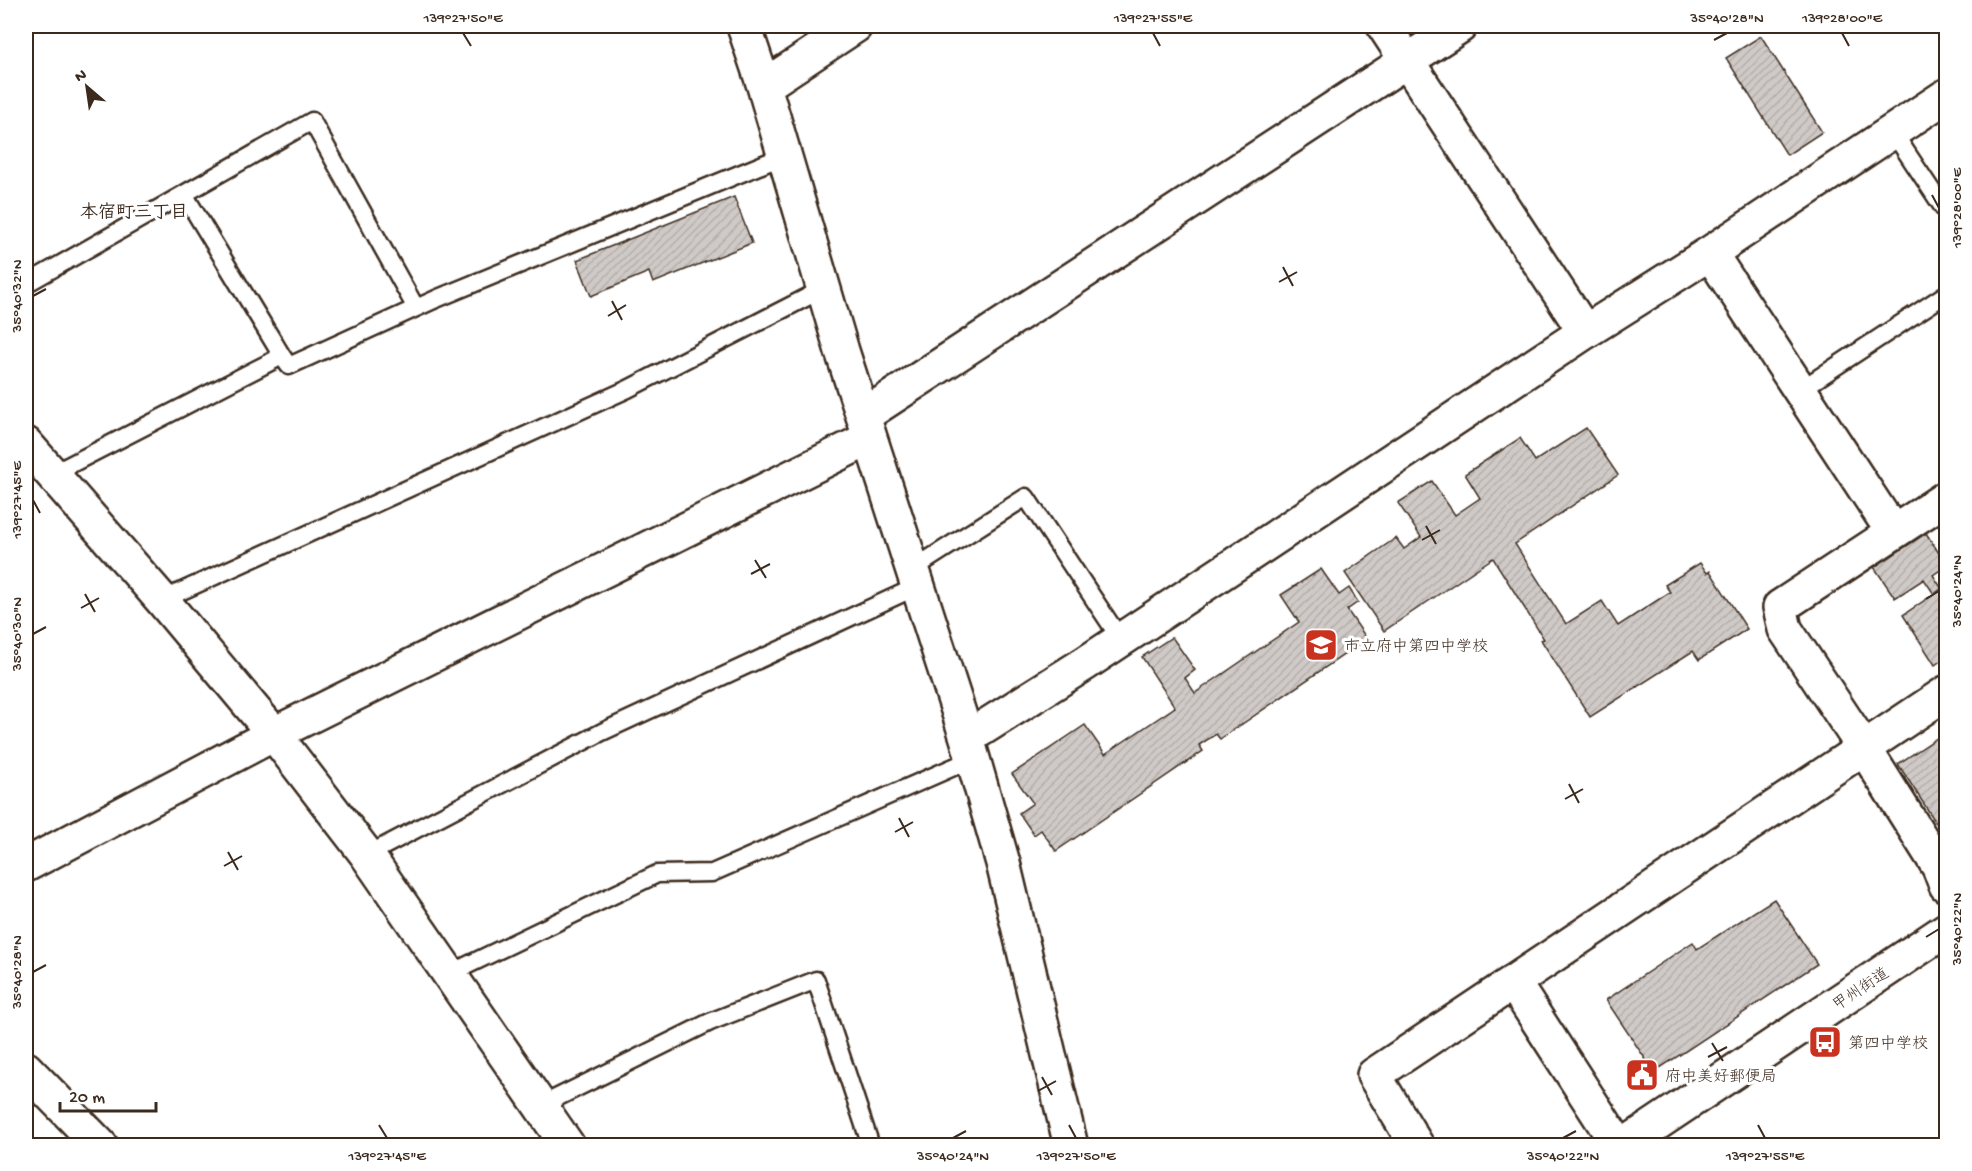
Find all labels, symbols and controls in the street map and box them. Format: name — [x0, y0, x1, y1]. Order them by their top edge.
text: 139°27'50"E — [422, 10, 503, 28]
text: 139°27'55"E — [1113, 10, 1193, 28]
text: 35°40'28"N — [1689, 10, 1764, 28]
text: 139°28'00"E — [1801, 10, 1883, 28]
north arrow — [57, 57, 117, 117]
text: N — [72, 66, 91, 88]
text: 139°28'00"E — [1949, 167, 1967, 249]
district label: 本宿町三丁目 — [80, 202, 188, 224]
text: 35°40'32"N — [9, 259, 27, 334]
text: 139°27'45"E — [9, 461, 27, 540]
text: 35°40'24"N — [1949, 555, 1967, 628]
text: 35°40'30"N — [9, 597, 27, 672]
school or university icon: 市立府中第四中学校 — [1303, 627, 1339, 663]
place label: 市立府中第四中学校 — [1344, 637, 1488, 658]
text: 35°40'22"N — [1949, 893, 1967, 966]
text: 35°40'28"N — [9, 935, 27, 1010]
street label: 甲州街道 — [1830, 964, 1894, 1017]
bus stop icon: 第四中学校 — [1807, 1024, 1843, 1060]
place label: 第四中学校 — [1848, 1034, 1928, 1055]
public building icon: 府中美好郵便局 — [1624, 1057, 1660, 1093]
place label: 府中美好郵便局 — [1665, 1068, 1777, 1088]
scale bar — [60, 1075, 156, 1113]
text: 20 m — [69, 1088, 105, 1109]
text: 139°27'45"E — [347, 1148, 426, 1166]
text: 35°40'24"N — [916, 1148, 989, 1166]
text: 139°27'50"E — [1035, 1148, 1116, 1166]
text: 35°40'22"N — [1526, 1148, 1599, 1166]
text: 139°27'55"E — [1725, 1148, 1805, 1166]

